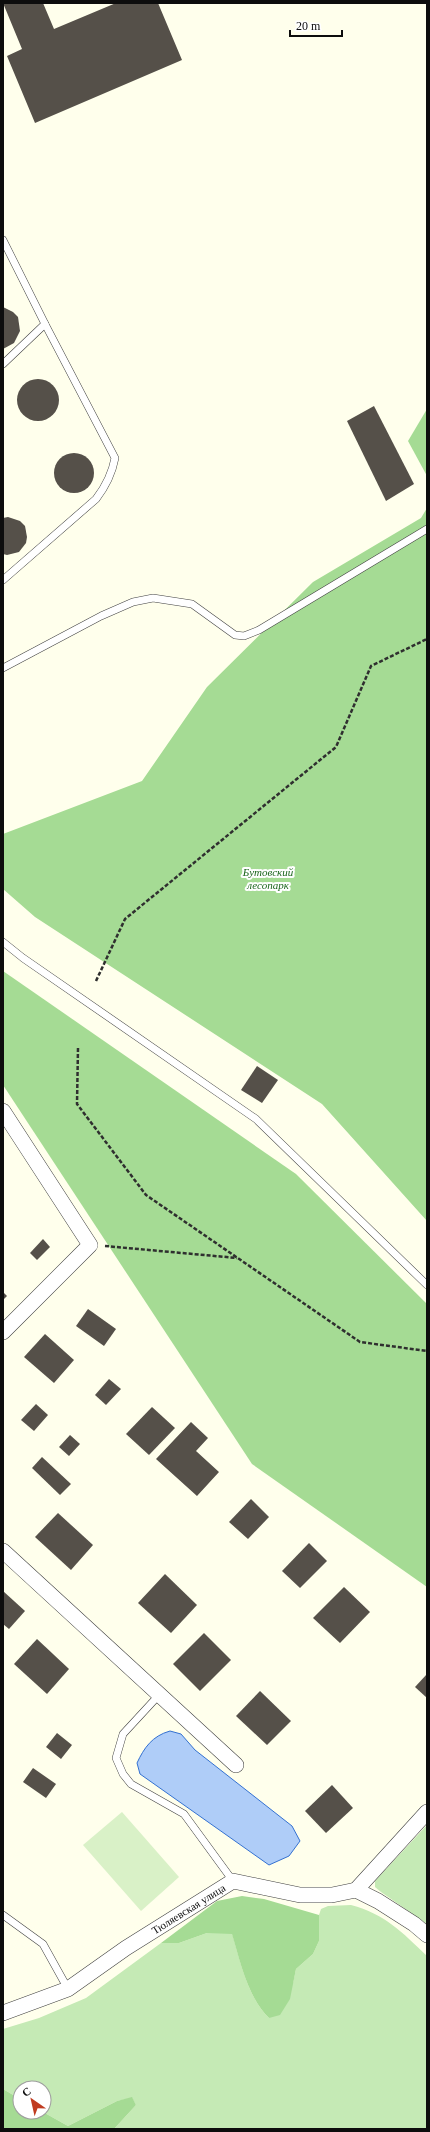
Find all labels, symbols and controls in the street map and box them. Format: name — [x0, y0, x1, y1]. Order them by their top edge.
scale bar — [290, 12, 342, 38]
text: 20 m — [296, 19, 321, 33]
park label: Бутовский лесопарк — [242, 866, 294, 891]
street label: Тюляевская улица — [149, 1881, 228, 1936]
north arrow — [12, 2080, 52, 2120]
text: С — [20, 2084, 33, 2099]

